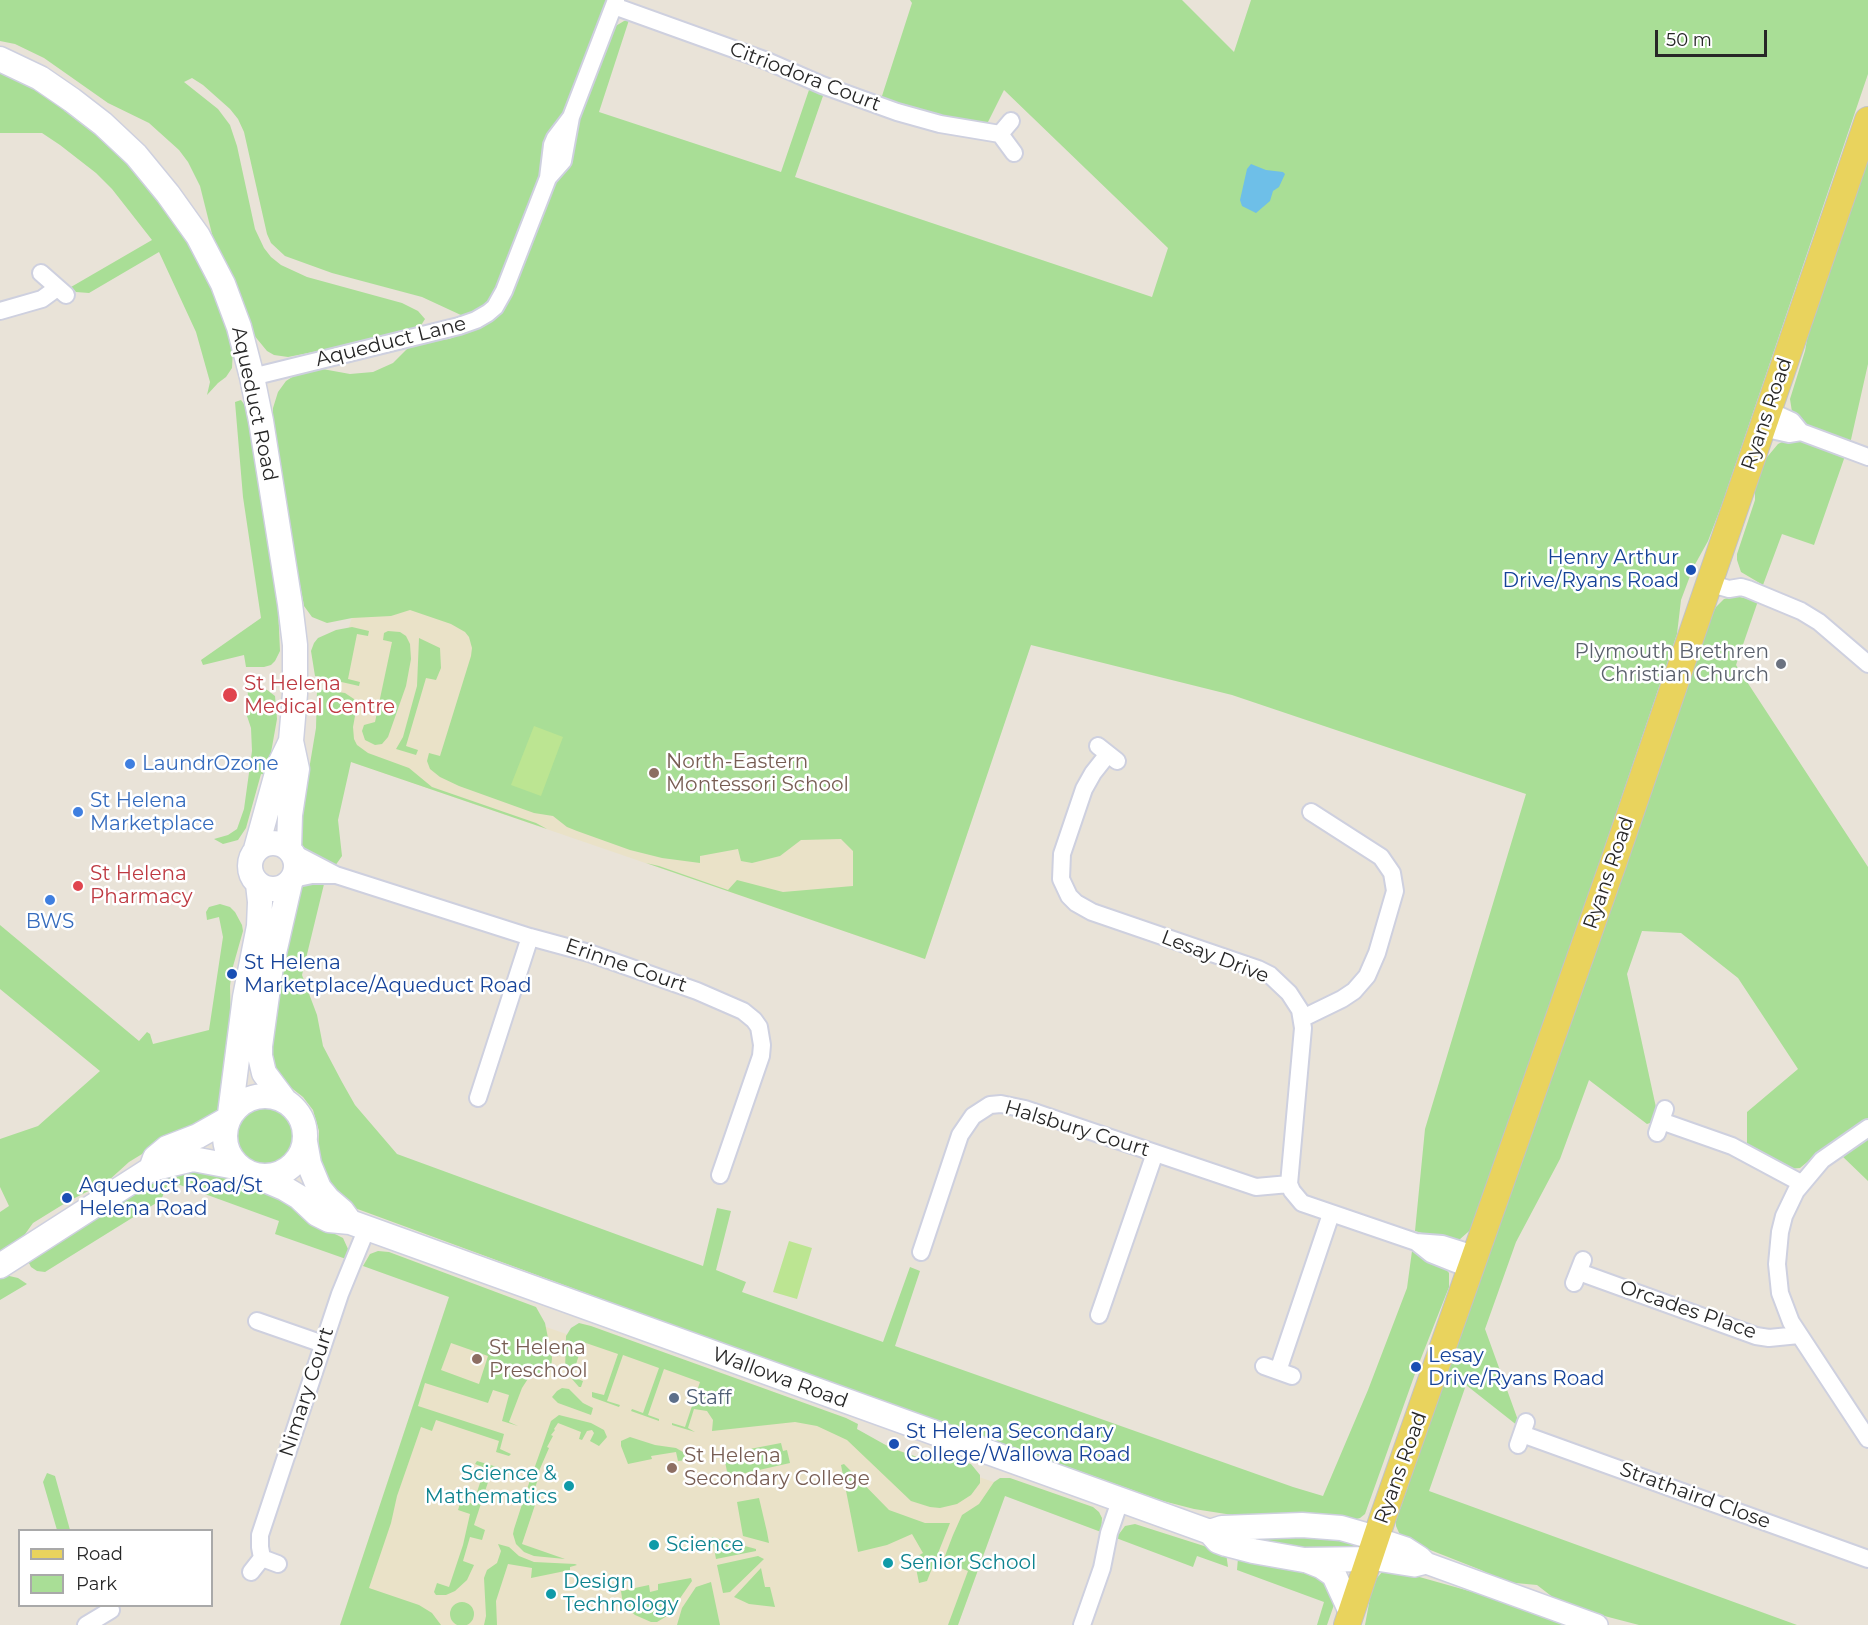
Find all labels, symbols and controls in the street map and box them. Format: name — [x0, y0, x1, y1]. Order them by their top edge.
scale bar — [1658, 18, 1770, 56]
text: 50 m — [1666, 29, 1712, 51]
street label: Citriodora Court — [726, 37, 884, 117]
street label: Aqueduct Lane — [313, 312, 469, 372]
street label: Aqueduct Road — [226, 325, 282, 483]
street label: Ryans Road — [1737, 355, 1797, 473]
place label: Henry Arthur Drive/Ryans Road — [1502, 546, 1679, 593]
marker: Henry Arthur Drive/Ryans Road — [1684, 563, 1698, 577]
place label: Plymouth Brethren Christian Church — [1574, 640, 1769, 687]
marker: Plymouth Brethren Christian Church — [1774, 657, 1788, 671]
place label: St Helena Medical Centre — [244, 672, 395, 719]
marker: St Helena Medical Centre — [221, 686, 239, 704]
place label: North-Eastern Montessori School — [666, 750, 849, 797]
place label: LaundrOzone — [142, 752, 279, 776]
marker: LaundrOzone — [123, 757, 137, 771]
marker: North-Eastern Montessori School — [647, 766, 661, 780]
place label: St Helena Marketplace — [90, 789, 214, 836]
marker: St Helena Marketplace — [71, 805, 85, 819]
street label: Ryans Road — [1579, 814, 1639, 932]
place label: St Helena Pharmacy — [90, 862, 193, 909]
marker: St Helena Pharmacy — [71, 879, 85, 893]
marker: BWS — [43, 893, 57, 907]
place label: BWS — [26, 910, 74, 934]
street label: Lesay Drive — [1158, 925, 1272, 989]
street label: Erinne Court — [562, 934, 690, 998]
place label: St Helena Marketplace/Aqueduct Road — [244, 951, 532, 998]
marker: St Helena Marketplace/Aqueduct Road — [225, 967, 239, 981]
street label: Halsbury Court — [1002, 1096, 1152, 1162]
place label: Aqueduct Road/St Helena Road — [79, 1174, 263, 1221]
marker: Aqueduct Road/St Helena Road — [60, 1191, 74, 1205]
street label: Orcades Place — [1617, 1275, 1759, 1345]
street label: Nimary Court — [275, 1324, 339, 1460]
place label: St Helena Preschool — [489, 1336, 588, 1383]
street label: Wallowa Road — [709, 1342, 851, 1414]
place label: Lesay Drive/Ryans Road — [1428, 1344, 1605, 1391]
marker: St Helena Preschool — [470, 1352, 484, 1366]
marker: Lesay Drive/Ryans Road — [1409, 1360, 1423, 1374]
place label: Staff — [686, 1386, 731, 1410]
marker: Staff — [667, 1391, 681, 1405]
street label: Ryans Road — [1370, 1409, 1432, 1527]
place label: St Helena Secondary College/Wallowa Road — [906, 1420, 1131, 1467]
marker: St Helena Secondary College/Wallowa Road — [887, 1437, 901, 1451]
place label: St Helena Secondary College — [684, 1444, 870, 1491]
street label: Strathaird Close — [1616, 1458, 1774, 1534]
marker: St Helena Secondary College — [665, 1461, 679, 1475]
place label: Science & Mathematics — [425, 1462, 557, 1509]
marker: Science & Mathematics — [562, 1479, 576, 1493]
legend — [18, 1529, 213, 1607]
place label: Science — [666, 1533, 744, 1557]
marker: Science — [647, 1538, 661, 1552]
text: Road — [76, 1543, 123, 1565]
place label: Senior School — [900, 1551, 1036, 1575]
marker: Senior School — [881, 1556, 895, 1570]
place label: Design Technology — [563, 1570, 679, 1617]
text: Park — [76, 1573, 117, 1595]
marker: Design Technology — [544, 1587, 558, 1601]

